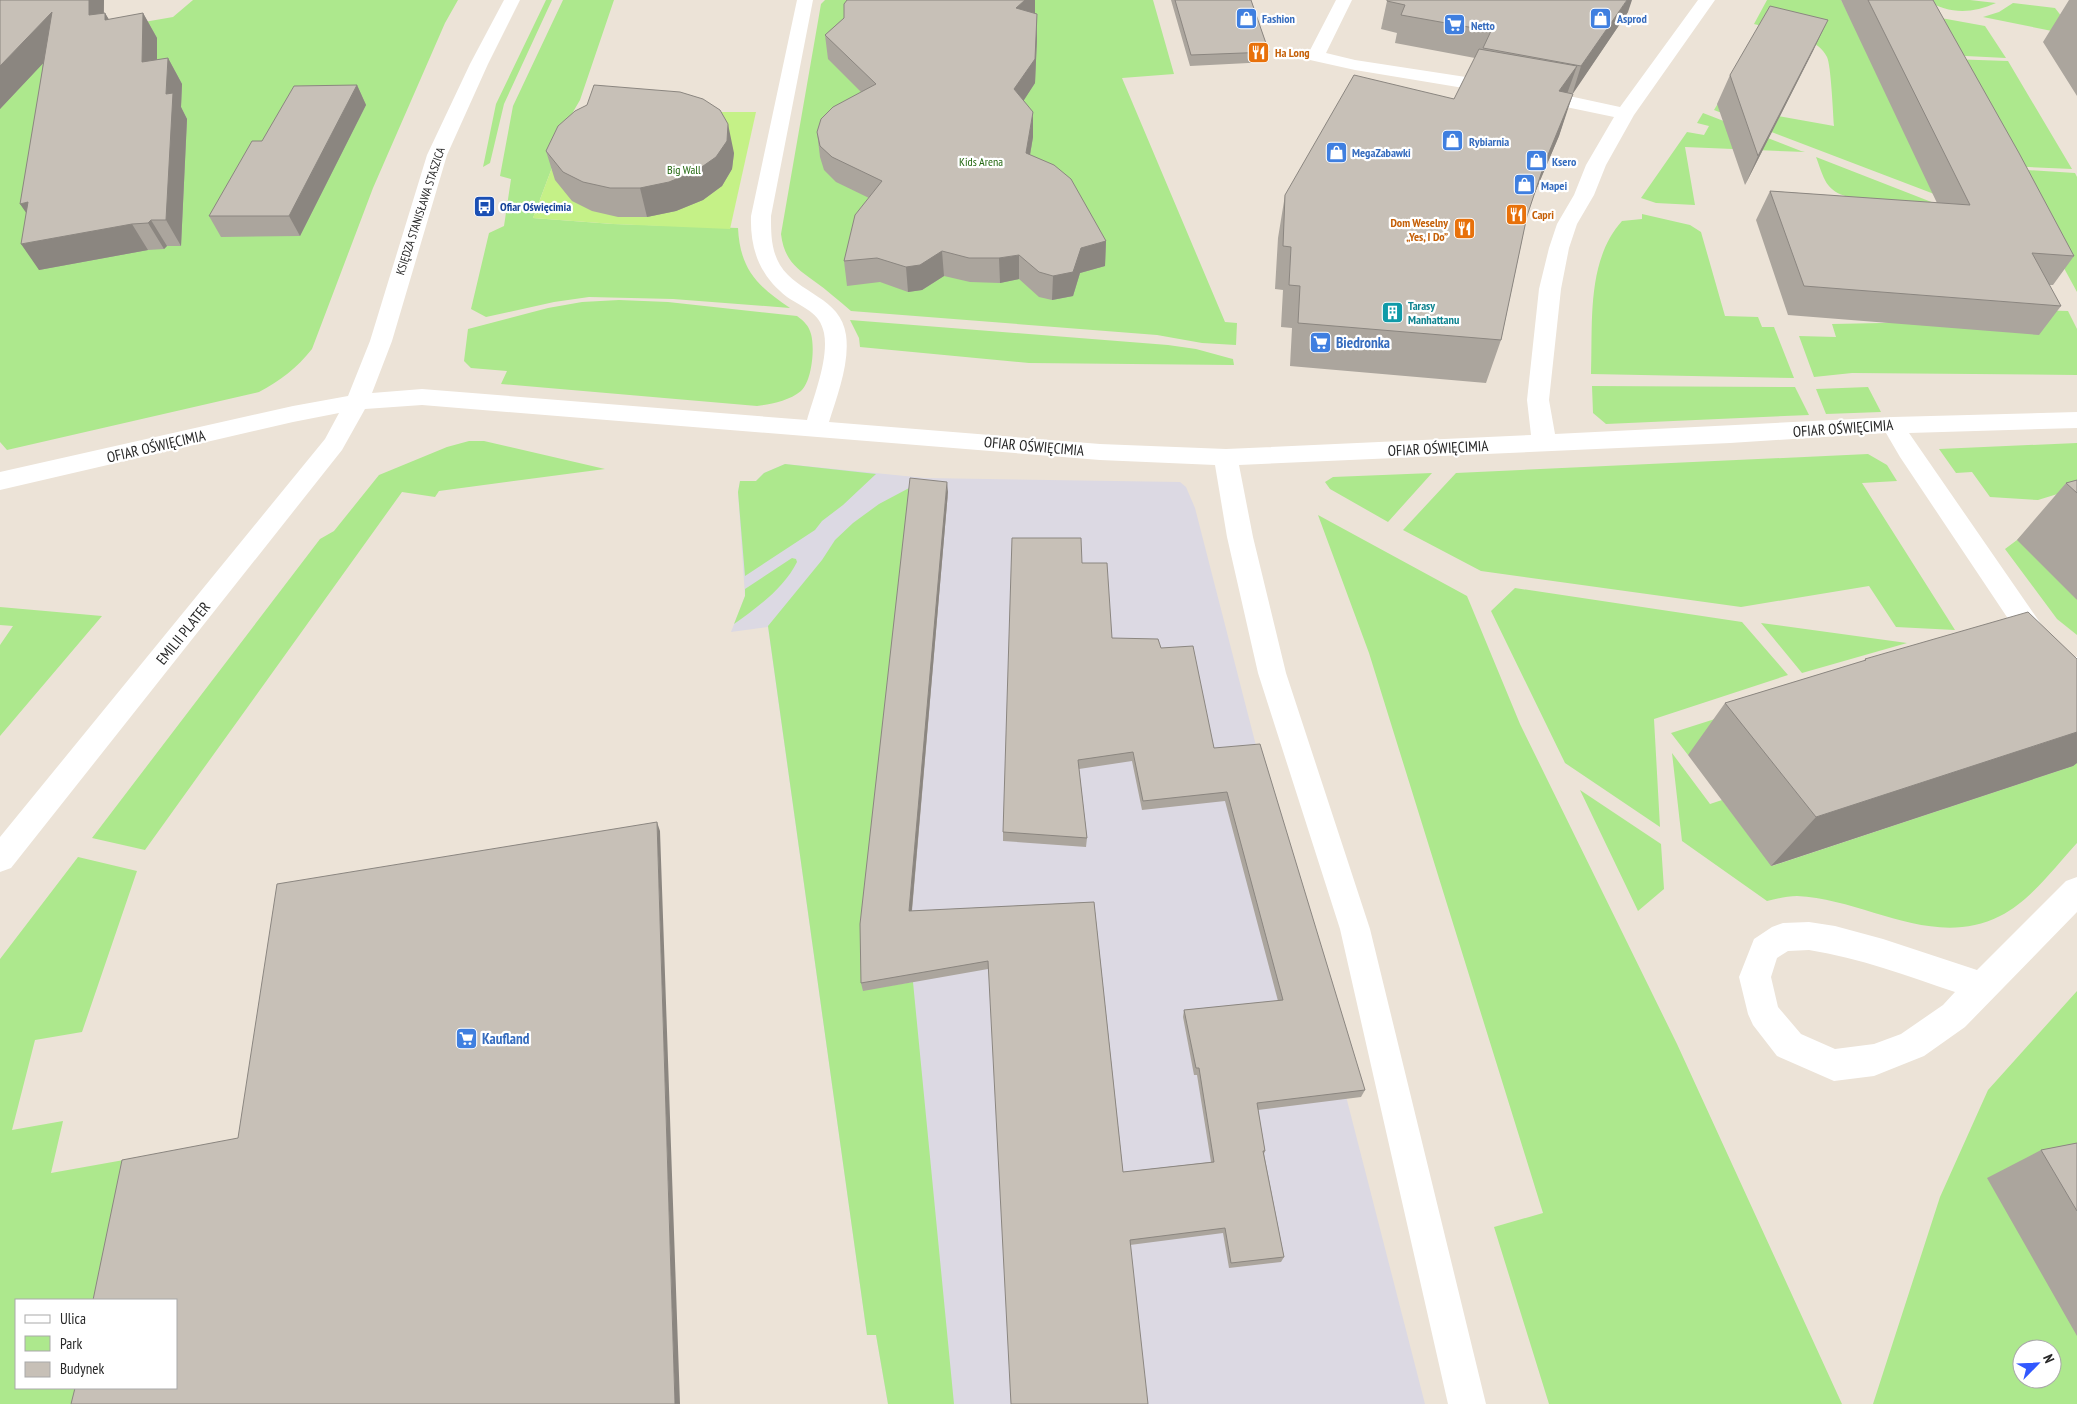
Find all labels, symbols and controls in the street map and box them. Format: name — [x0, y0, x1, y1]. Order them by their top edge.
shop icon: Fashion — [1234, 6, 1258, 30]
shop icon: Asprod — [1589, 6, 1613, 30]
place label: Fashion — [1262, 11, 1295, 26]
place label: Asprod — [1616, 11, 1647, 26]
supermarket icon: Netto — [1443, 13, 1467, 37]
place label: Netto — [1471, 18, 1496, 33]
restaurant icon: Ha Long — [1247, 40, 1271, 64]
place label: Ha Long — [1275, 45, 1310, 60]
shop icon: Rybiarnia — [1441, 129, 1465, 153]
place label: Rybiarnia — [1469, 134, 1509, 149]
shop icon: MegaZabawki — [1324, 140, 1348, 164]
street label: KSIĘDZA STANISŁAWA STASZICA — [392, 145, 448, 277]
place label: MegaZabawki — [1352, 145, 1411, 160]
shop icon: Ksero — [1524, 149, 1548, 173]
park label: Kids Arena — [959, 154, 1003, 169]
place label: Ksero — [1552, 154, 1577, 169]
park label: Big Wall — [667, 162, 701, 177]
shop icon: Mapei — [1513, 173, 1537, 197]
place label: Mapei — [1541, 178, 1567, 193]
bus stop icon: Ofiar Oświęcimia — [472, 194, 496, 218]
place label: Ofiar Oświęcimia — [500, 199, 571, 214]
restaurant icon: Capri — [1504, 202, 1528, 226]
place label: Capri — [1532, 207, 1554, 222]
place label: Dom Weselny „Yes, I Do” — [1390, 215, 1448, 244]
restaurant icon: Dom Weselny „Yes, I Do” — [1452, 217, 1476, 241]
place label: Tarasy Manhattanu — [1408, 298, 1459, 327]
building icon: Tarasy Manhattanu — [1380, 300, 1404, 324]
supermarket icon: Biedronka — [1308, 330, 1332, 354]
place label: Biedronka — [1336, 333, 1390, 352]
street label: OFIAR OŚWIĘCIMIA — [1792, 415, 1895, 441]
street label: OFIAR OŚWIĘCIMIA — [105, 425, 208, 467]
street label: OFIAR OŚWIĘCIMIA — [983, 432, 1086, 460]
street label: OFIAR OŚWIĘCIMIA — [1387, 436, 1490, 460]
street label: EMILII PLATER — [152, 598, 214, 668]
supermarket icon: Kaufland — [454, 1026, 478, 1050]
place label: Kaufland — [482, 1029, 530, 1048]
legend — [15, 1299, 178, 1389]
text: Ulica — [60, 1309, 86, 1328]
text: Park — [60, 1334, 82, 1353]
north arrow — [2012, 1339, 2062, 1389]
text: N — [2039, 1352, 2059, 1366]
text: Budynek — [60, 1359, 104, 1378]

